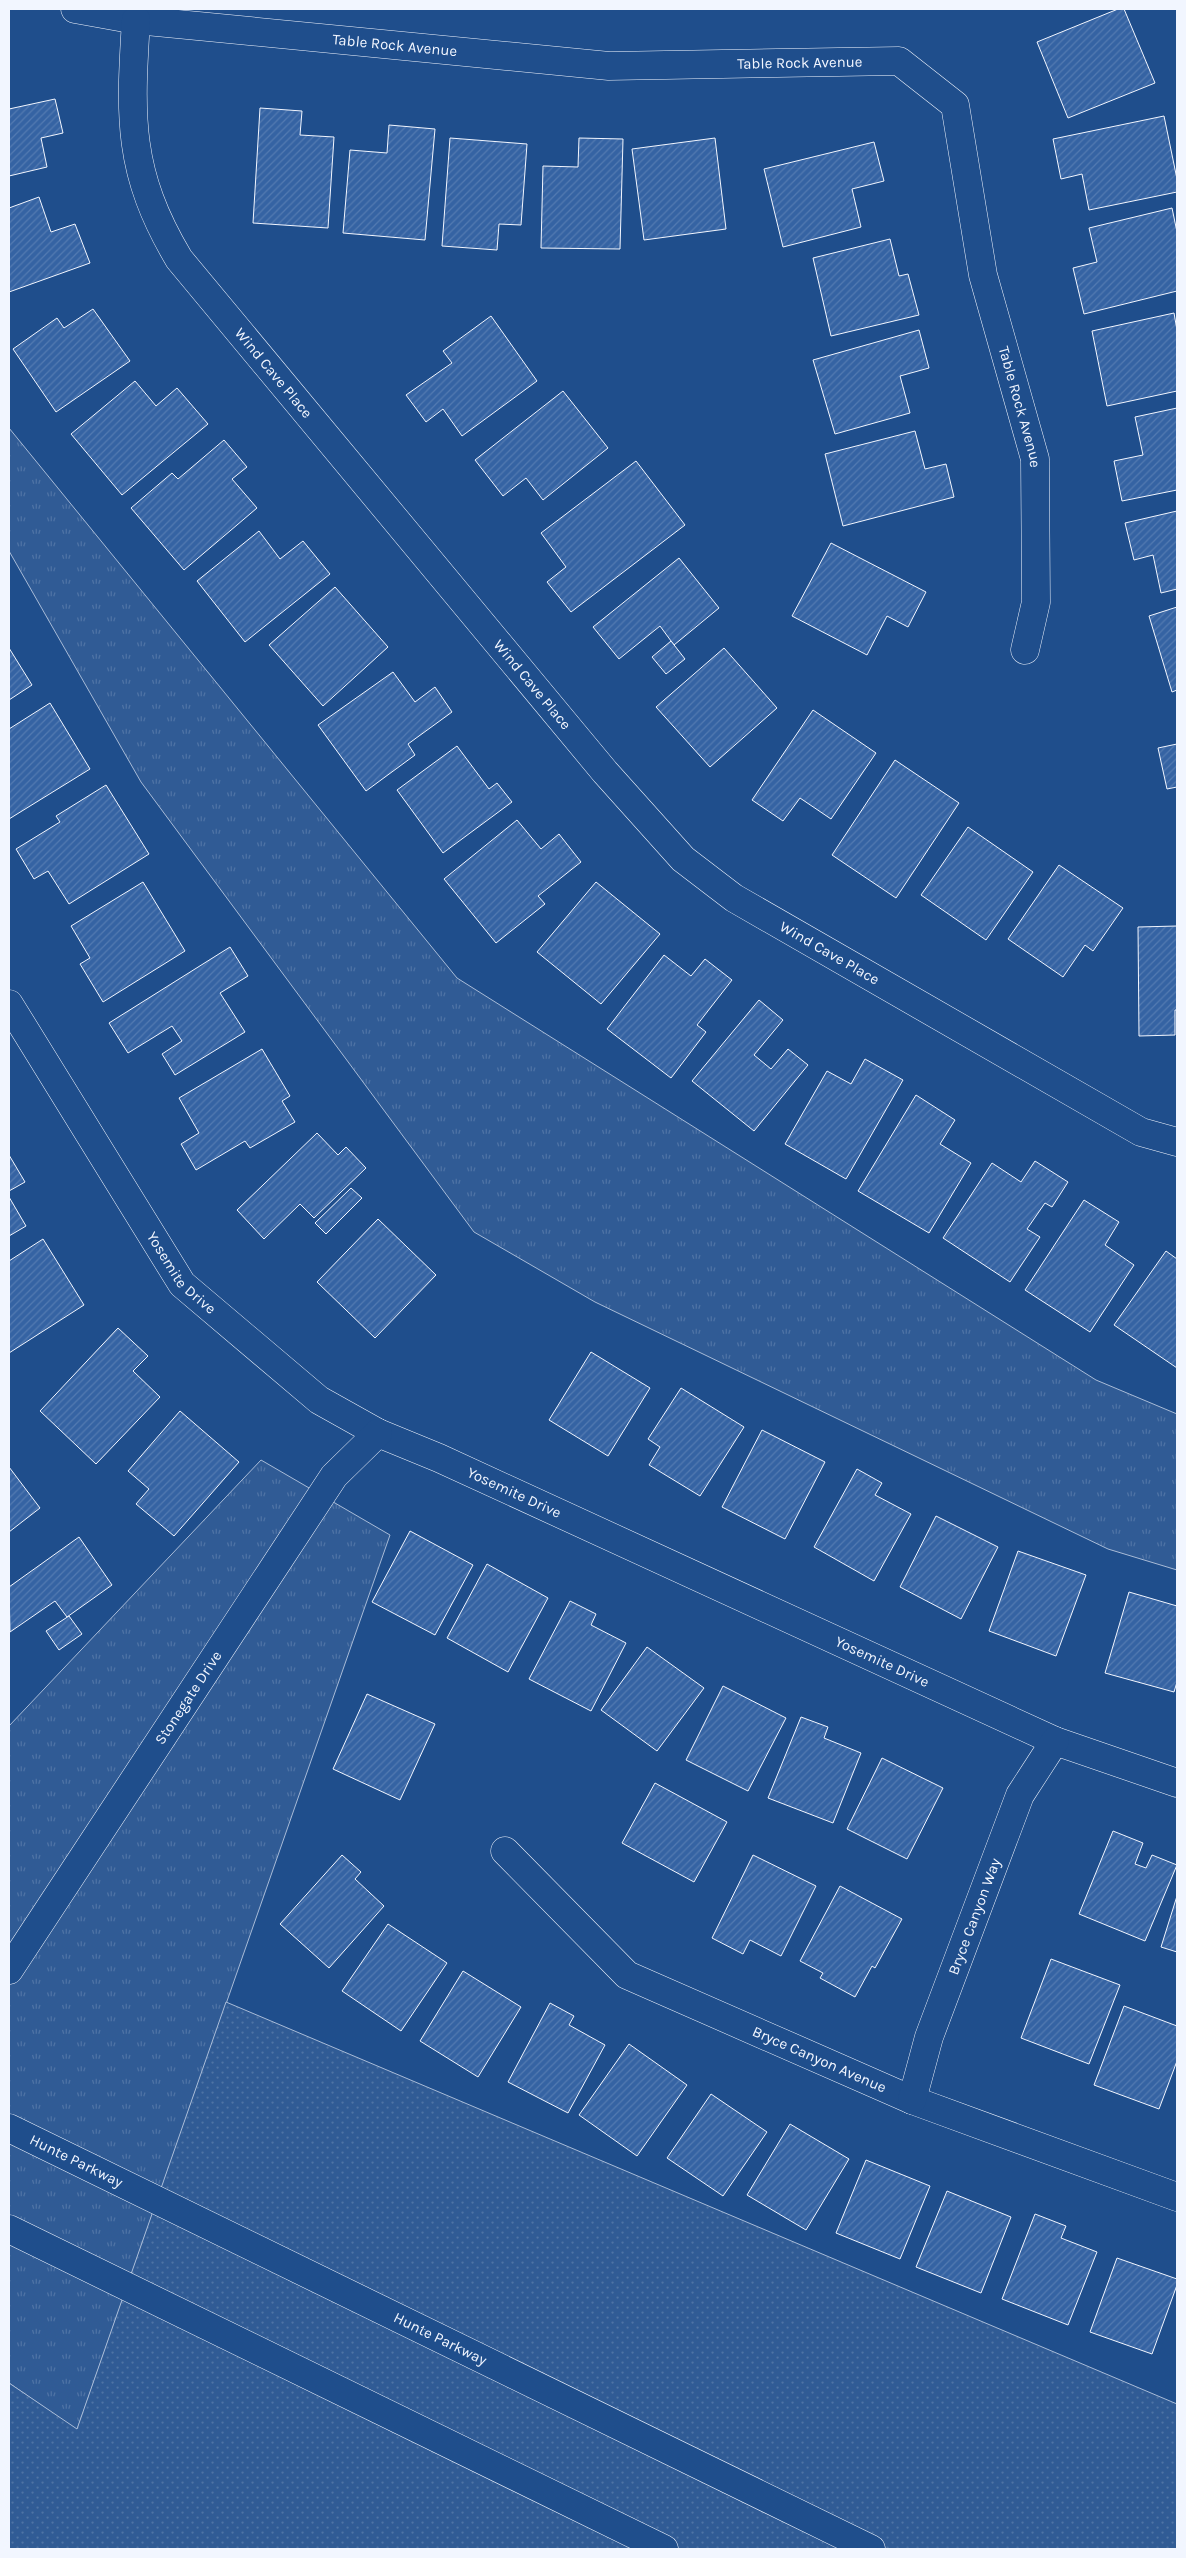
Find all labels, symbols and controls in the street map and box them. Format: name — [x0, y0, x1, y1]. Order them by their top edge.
street label: Table Rock Avenue — [332, 30, 458, 60]
street label: Table Rock Avenue — [737, 53, 863, 73]
street label: Wind Cave Place — [231, 324, 316, 422]
street label: Table Rock Avenue — [995, 344, 1044, 468]
street label: Wind Cave Place — [490, 636, 575, 733]
street label: Wind Cave Place — [777, 917, 883, 989]
street label: Yosemite Drive — [143, 1228, 220, 1318]
street label: Yosemite Drive — [464, 1463, 564, 1522]
street label: Yosemite Drive — [832, 1632, 932, 1691]
street label: Stonegate Drive — [151, 1647, 225, 1748]
street label: Bryce Canyon Way — [944, 1856, 1004, 1977]
street label: Bryce Canyon Avenue — [750, 2022, 889, 2097]
street label: Hunte Parkway — [27, 2131, 126, 2191]
street label: Hunte Parkway — [391, 2308, 490, 2369]

